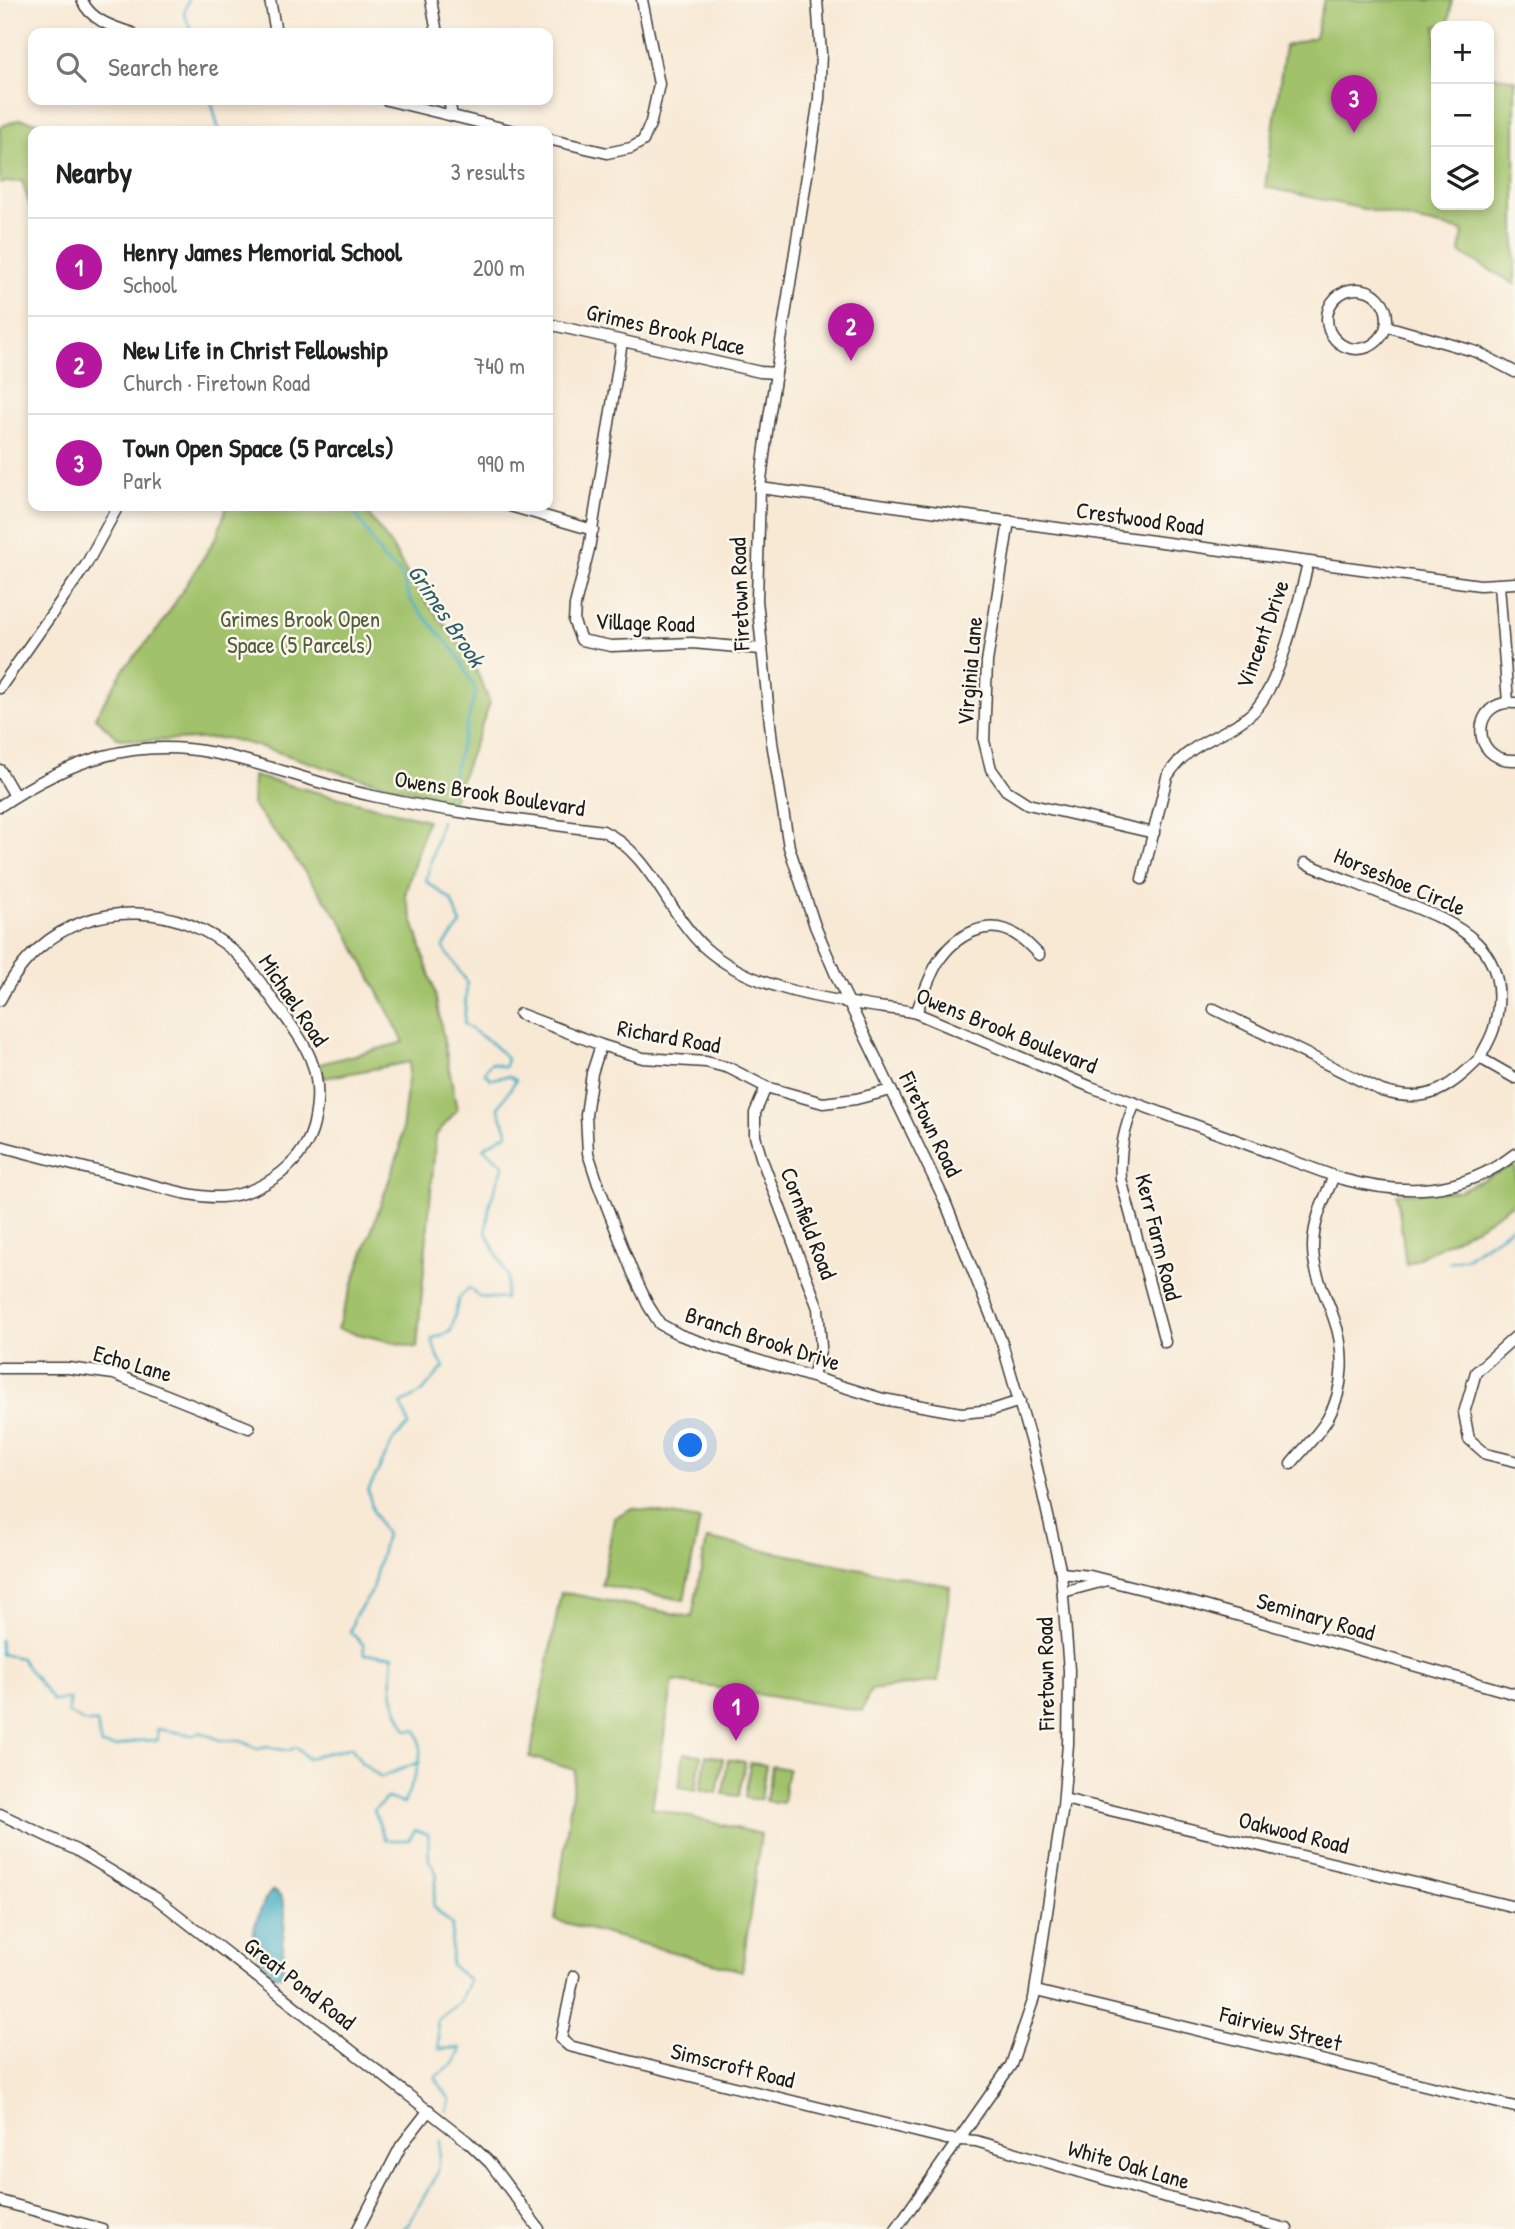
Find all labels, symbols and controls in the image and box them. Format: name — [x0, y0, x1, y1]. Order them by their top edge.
map controls — [1431, 21, 1494, 210]
button: + — [1431, 21, 1494, 84]
search box — [28, 28, 553, 105]
icon: search — [52, 48, 90, 86]
text: Search here — [108, 49, 219, 84]
pin: 3 — [1331, 75, 1377, 133]
button: − — [1431, 84, 1494, 147]
button: layers — [1431, 147, 1494, 210]
text: Nearby — [56, 152, 132, 192]
text: 3 results — [450, 156, 525, 187]
text: Henry James Memorial School — [123, 234, 402, 269]
text: 1 — [75, 252, 83, 283]
text: 200 m — [473, 252, 525, 283]
text: School — [123, 269, 177, 300]
street label: Grimes Brook Place — [584, 296, 748, 362]
pin: 2 — [828, 303, 874, 361]
text: New Life in Christ Fellowship — [123, 332, 388, 367]
text: 2 — [74, 350, 84, 381]
text: 740 m — [474, 350, 525, 381]
text: Church · Firetown Road — [123, 367, 310, 398]
text: Town Open Space (5 Parcels) — [123, 430, 394, 465]
text: 3 — [74, 448, 84, 479]
text: 990 m — [477, 448, 525, 479]
text: Park — [123, 465, 161, 496]
street label: Crestwood Road — [1074, 494, 1206, 542]
street label: Firetown Road — [722, 537, 756, 652]
water label: Grimes Brook — [401, 557, 494, 674]
street label: Vincent Drive — [1228, 575, 1296, 693]
park label: Grimes Brook Open Space (5 Parcels) — [220, 603, 380, 660]
street label: Village Road — [595, 605, 695, 639]
street label: Virginia Lane — [949, 615, 989, 727]
street label: Owens Brook Boulevard — [393, 763, 587, 823]
street label: Horseshoe Circle — [1330, 839, 1470, 923]
street label: Michael Road — [252, 948, 336, 1052]
street label: Owens Brook Boulevard — [912, 980, 1102, 1080]
street label: Richard Road — [615, 1012, 723, 1060]
street label: Firetown Road — [892, 1066, 970, 1182]
street label: Cornfield Road — [773, 1163, 845, 1283]
street label: Kerr Farm Road — [1128, 1171, 1190, 1304]
street label: Branch Brook Drive — [682, 1298, 844, 1378]
street label: Echo Lane — [90, 1337, 176, 1389]
your location — [673, 1428, 707, 1462]
street label: Seminary Road — [1253, 1584, 1379, 1648]
street label: Firetown Road — [1029, 1617, 1062, 1732]
pin: 1 — [713, 1683, 759, 1741]
street label: Oakwood Road — [1236, 1803, 1352, 1861]
street label: Great Pond Road — [238, 1930, 362, 2036]
street label: Fairview Street — [1216, 1998, 1346, 2058]
street label: Simscroft Road — [668, 2035, 798, 2095]
street label: White Oak Lane — [1065, 2132, 1193, 2196]

